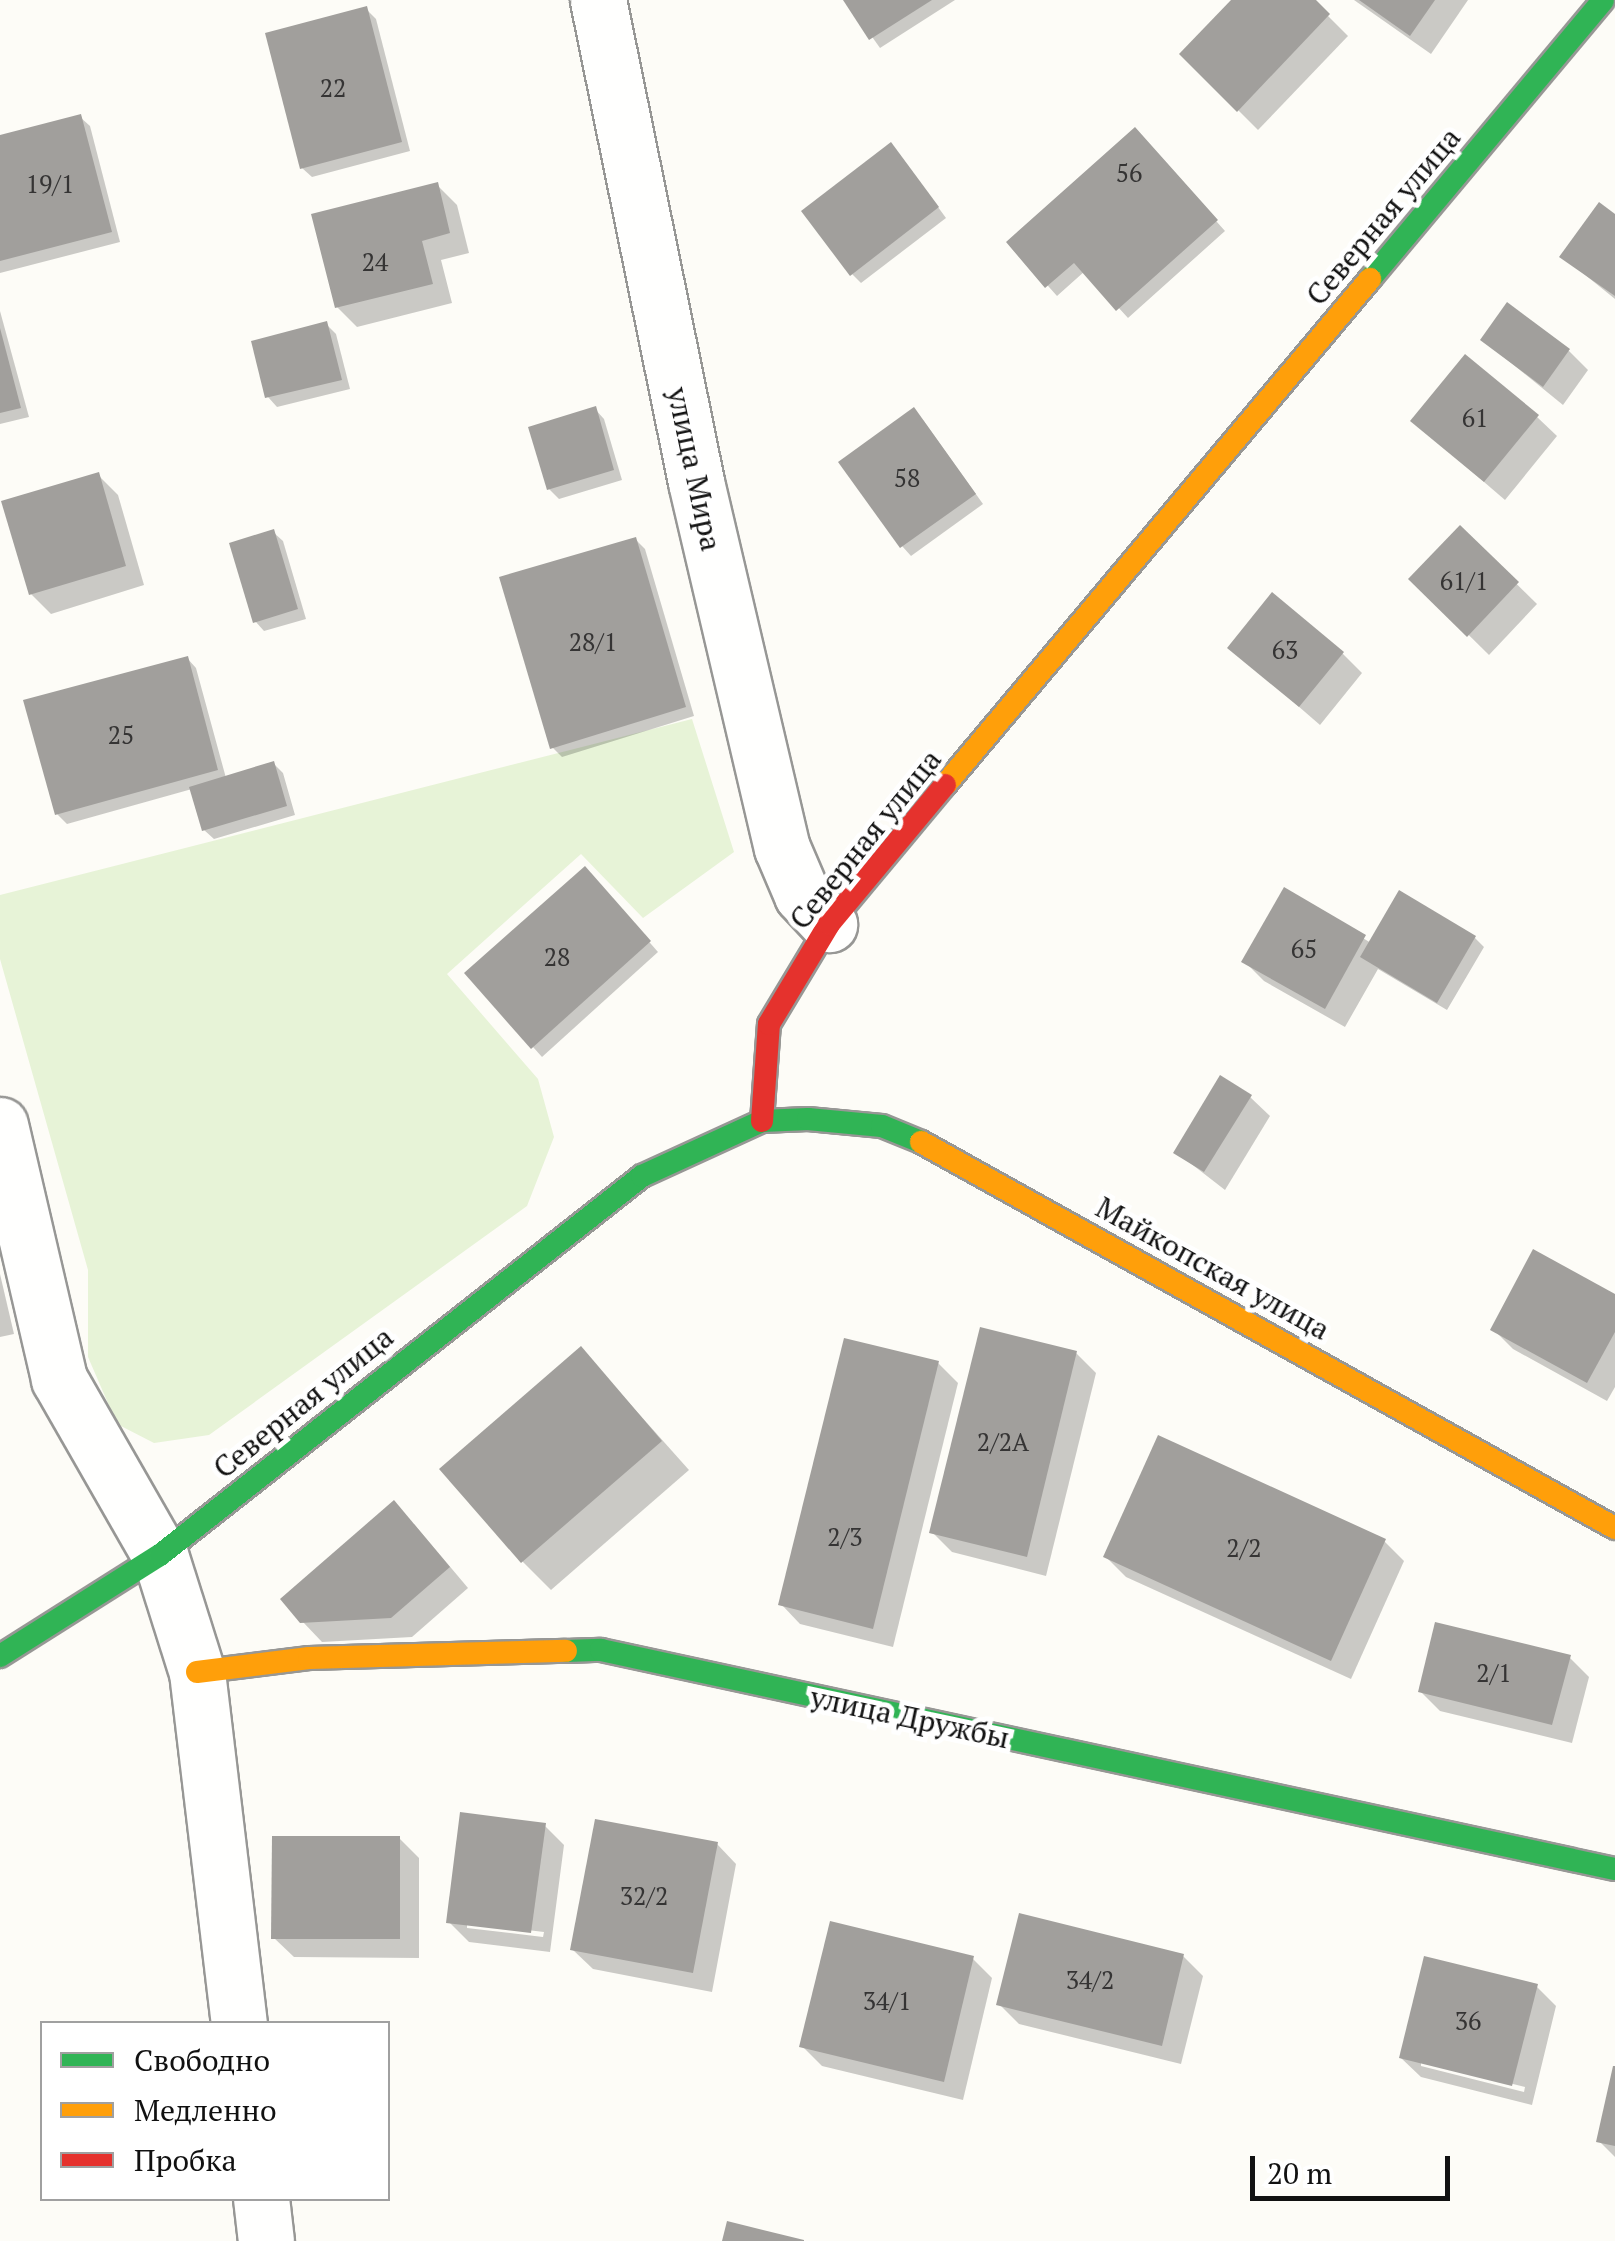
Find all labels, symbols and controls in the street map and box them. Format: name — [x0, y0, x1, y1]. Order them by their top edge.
house number: 22 — [320, 73, 346, 103]
street label: Северная улица — [1298, 120, 1468, 312]
house number: 56 — [1116, 158, 1142, 188]
house number: 19/1 — [26, 169, 74, 199]
house number: 24 — [362, 247, 388, 277]
street label: улица Мира — [660, 384, 730, 554]
house number: 61 — [1462, 403, 1488, 433]
house number: 58 — [894, 463, 920, 493]
house number: 61/1 — [1440, 566, 1488, 596]
house number: 28/1 — [569, 627, 617, 657]
house number: 63 — [1272, 635, 1298, 665]
house number: 25 — [108, 720, 134, 750]
street label: Северная улица — [781, 742, 949, 936]
house number: 65 — [1291, 934, 1317, 964]
house number: 28 — [544, 942, 570, 972]
street label: Майкопская улица — [1090, 1189, 1336, 1347]
street label: Северная улица — [206, 1318, 400, 1486]
house number: 2/2А — [977, 1427, 1029, 1457]
house number: 2/3 — [827, 1522, 863, 1552]
house number: 2/2 — [1226, 1533, 1262, 1563]
house number: 2/1 — [1476, 1658, 1512, 1688]
street label: улица Дружбы — [807, 1678, 1013, 1756]
house number: 32/2 — [620, 1881, 668, 1911]
house number: 34/2 — [1066, 1965, 1114, 1995]
house number: 34/1 — [863, 1986, 911, 2016]
house number: 36 — [1455, 2006, 1481, 2036]
legend — [40, 2021, 390, 2201]
text: Свободно — [134, 2040, 270, 2080]
text: Медленно — [134, 2090, 277, 2130]
scale bar — [1255, 2136, 1455, 2198]
text: Пробка — [134, 2140, 237, 2180]
text: 20 m — [1267, 2153, 1332, 2193]

